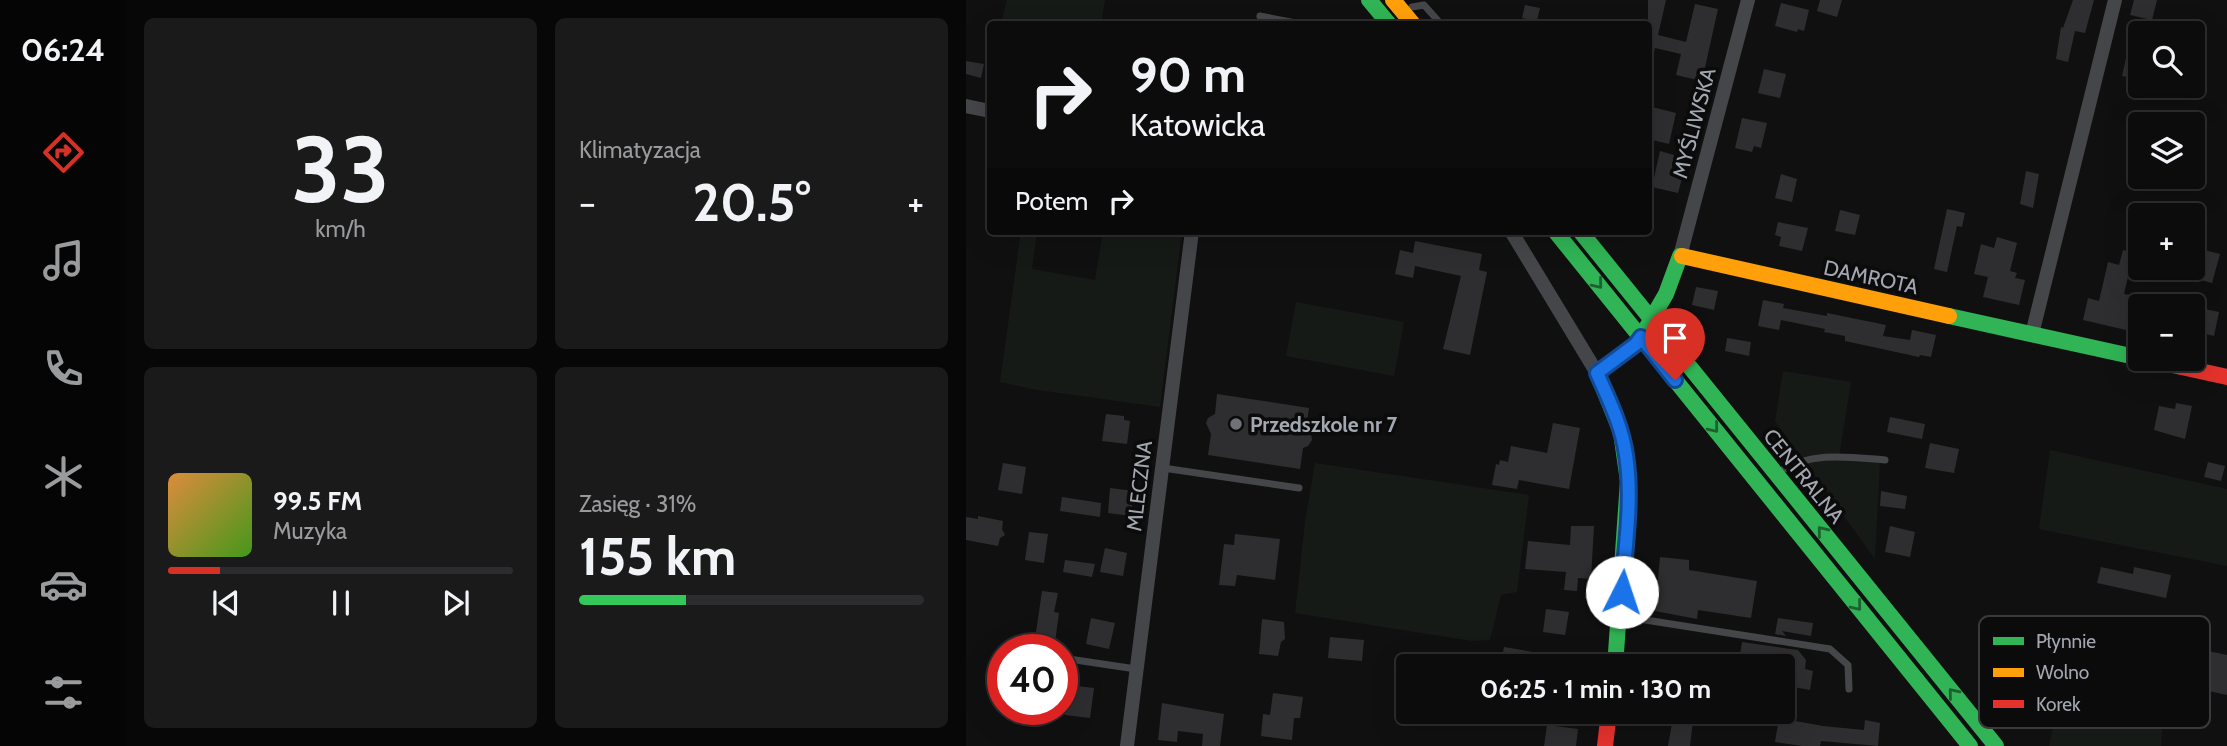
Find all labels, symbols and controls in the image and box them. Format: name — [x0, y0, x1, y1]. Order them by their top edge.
map controls — [2128, 21, 2205, 371]
button: search — [2128, 21, 2205, 98]
text: 06:24 — [21, 30, 105, 69]
text: 90 m — [1130, 45, 1246, 104]
icon: right — [1015, 49, 1106, 140]
street label: MYŚLIWSKA — [1667, 65, 1721, 181]
text: Katowicka — [1130, 105, 1265, 144]
button: layers — [2128, 112, 2205, 189]
text: 33 — [291, 114, 390, 225]
icon: directions — [39, 128, 88, 177]
text: Klimatyzacja — [579, 136, 701, 164]
text: 20.5° — [692, 171, 811, 234]
text: − — [579, 179, 596, 226]
text: + — [907, 179, 924, 226]
icon: right — [1102, 182, 1140, 220]
text: Potem — [1015, 185, 1088, 217]
button: + — [2128, 203, 2205, 280]
text: km/h — [315, 215, 366, 243]
icon: music — [39, 236, 88, 285]
street label: DAMROTA — [1821, 255, 1921, 299]
one-way arrow — [1590, 276, 1602, 289]
button: − — [2128, 294, 2205, 371]
pin — [1645, 308, 1705, 380]
icon: arrive — [1656, 319, 1694, 357]
icon: phone — [39, 344, 88, 393]
place label: Przedszkole nr 7 — [1250, 412, 1398, 437]
marker: Przedszkole nr 7 — [1228, 416, 1244, 432]
one-way arrow — [1706, 421, 1719, 433]
street label: CENTRALNA — [1758, 424, 1850, 528]
street label: MLECZNA — [1121, 439, 1157, 533]
icon: climate — [39, 452, 88, 501]
text: 99.5 FM — [273, 485, 362, 517]
text: Zasięg · 31% — [579, 490, 697, 518]
text: Muzyka — [273, 517, 347, 545]
text: 155 km — [579, 525, 736, 588]
one-way arrow — [1817, 527, 1830, 539]
position arrow — [1585, 555, 1659, 629]
icon: car — [39, 560, 88, 609]
icon: previous — [207, 584, 245, 622]
icon: pause — [322, 584, 360, 622]
icon: next — [437, 584, 475, 622]
one-way arrow — [1849, 597, 1861, 610]
legend — [1979, 616, 2210, 728]
text: Płynnie — [2036, 630, 2096, 653]
speed limit sign: 40 — [987, 634, 1078, 725]
text: Wolno — [2036, 661, 2089, 684]
icon: filters — [39, 668, 88, 717]
text: 06:25 · 1 min · 130 m — [1480, 673, 1711, 705]
one-way arrow — [1948, 688, 1961, 700]
text: Korek — [2036, 693, 2081, 716]

